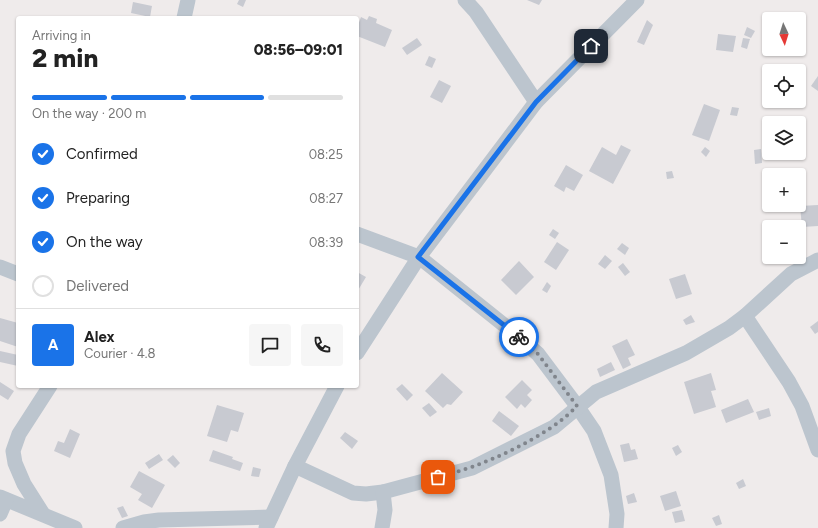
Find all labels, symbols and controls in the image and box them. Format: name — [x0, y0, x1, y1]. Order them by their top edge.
north arrow — [762, 12, 806, 56]
map controls — [762, 12, 806, 264]
text: Arriving in — [32, 28, 91, 43]
pin — [574, 29, 608, 63]
icon: home — [580, 35, 602, 57]
text: 08:56–09:01 — [254, 41, 343, 59]
text: 2 min — [32, 42, 98, 74]
button: locate — [762, 64, 806, 108]
text: On the way · 200 m — [32, 106, 146, 121]
button: layers — [762, 116, 806, 160]
icon: check — [32, 143, 54, 165]
text: Confirmed — [66, 145, 138, 163]
text: 08:25 — [309, 147, 343, 162]
button: + — [762, 168, 806, 212]
icon: check — [32, 187, 54, 209]
text: Preparing — [66, 189, 130, 207]
text: 08:27 — [309, 191, 343, 206]
button: − — [762, 220, 806, 264]
icon: check — [32, 231, 54, 253]
text: On the way — [66, 233, 143, 251]
text: 08:39 — [309, 235, 343, 250]
text: Delivered — [66, 277, 129, 295]
courier — [499, 317, 539, 357]
button: chat — [249, 324, 291, 366]
button: phone — [301, 324, 343, 366]
icon: bike — [508, 326, 530, 348]
text: Alex — [84, 328, 114, 346]
text: A — [48, 336, 58, 354]
text: Courier · 4.8 — [84, 346, 156, 361]
pin — [421, 460, 455, 494]
icon: bag — [427, 466, 449, 488]

